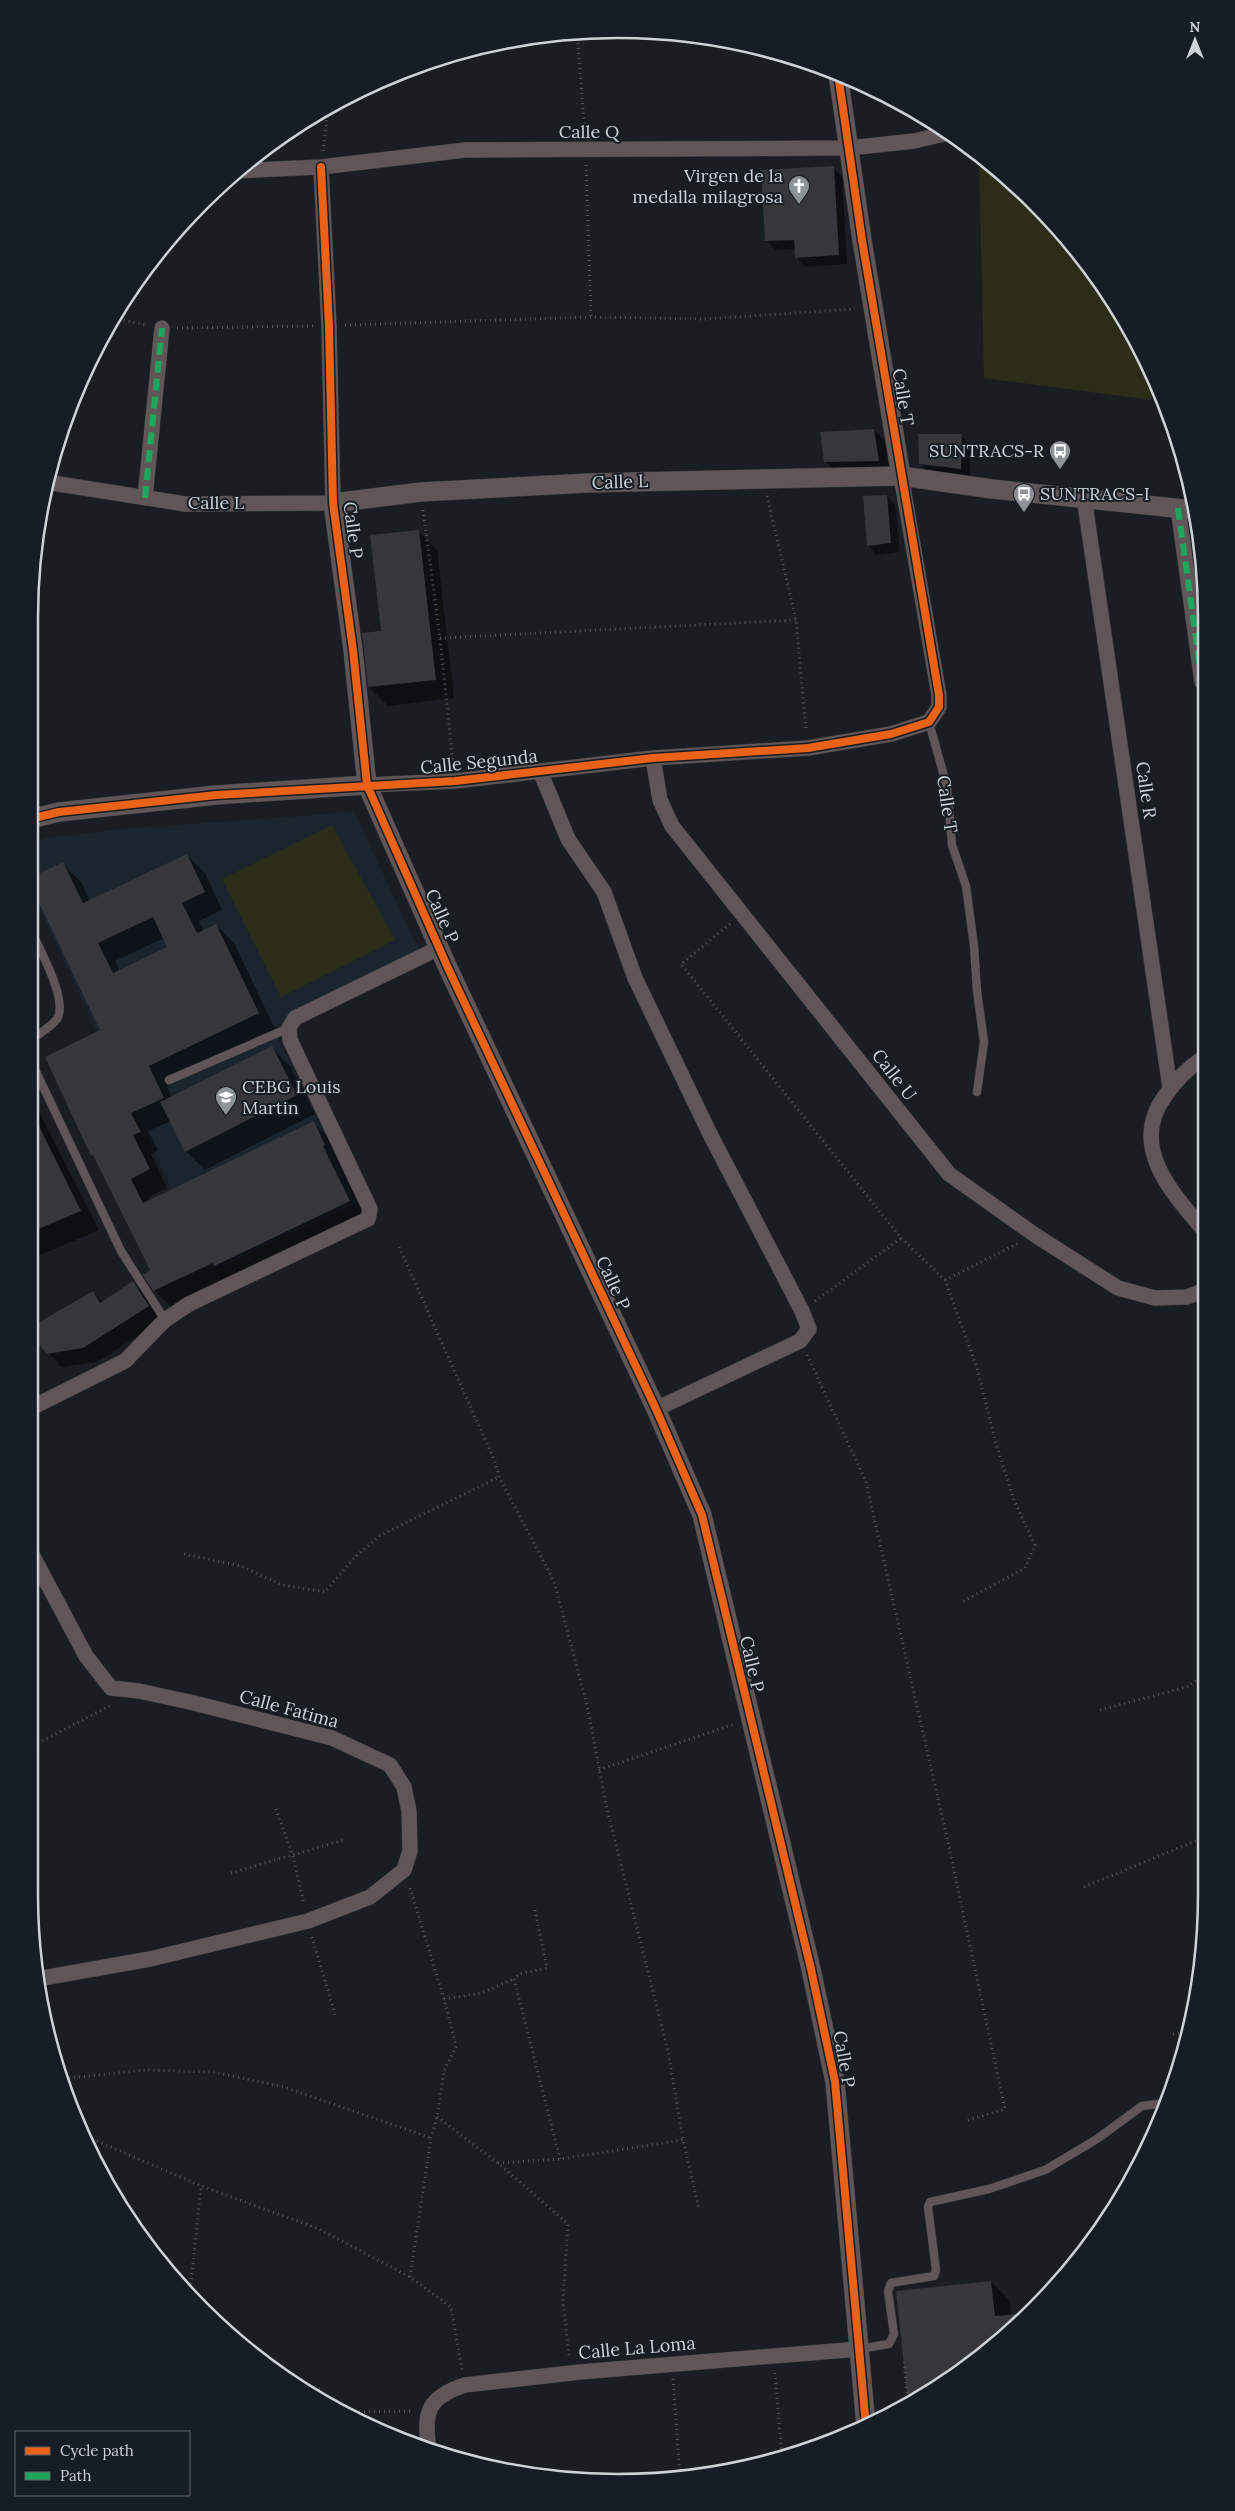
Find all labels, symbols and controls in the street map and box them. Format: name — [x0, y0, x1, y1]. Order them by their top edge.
north arrow — [1170, 15, 1220, 65]
text: N — [1190, 18, 1201, 36]
street label: Calle Q — [559, 120, 620, 143]
place label: Virgen de la medalla milagrosa — [632, 164, 783, 208]
church icon: Virgen de la medalla milagrosa — [787, 174, 811, 205]
street label: Calle T — [888, 367, 919, 428]
place label: SUNTRACS-R — [929, 439, 1045, 462]
bus stop icon: SUNTRACS-R — [1048, 439, 1072, 470]
street label: Calle L — [591, 469, 649, 494]
bus stop icon: SUNTRACS-I — [1012, 482, 1036, 513]
place label: SUNTRACS-I — [1040, 482, 1150, 505]
street label: Calle L — [188, 491, 245, 514]
street label: Calle P — [339, 500, 368, 560]
street label: Calle Segunda — [419, 744, 539, 779]
street label: Calle R — [1131, 760, 1162, 821]
street label: Calle T — [932, 774, 963, 835]
street label: Calle P — [420, 885, 465, 947]
street label: Calle U — [867, 1044, 922, 1105]
place label: CEBG Louis Martin — [242, 1075, 340, 1119]
school or university icon: CEBG Louis Martin — [214, 1085, 238, 1116]
street label: Calle P — [591, 1252, 636, 1314]
street label: Calle P — [735, 1634, 770, 1694]
street label: Calle Fatima — [237, 1684, 341, 1733]
street label: Calle P — [828, 2029, 861, 2089]
street label: Calle La Loma — [578, 2331, 696, 2364]
legend — [15, 2431, 190, 2496]
text: Cycle path — [60, 2441, 134, 2460]
text: Path — [60, 2466, 91, 2485]

